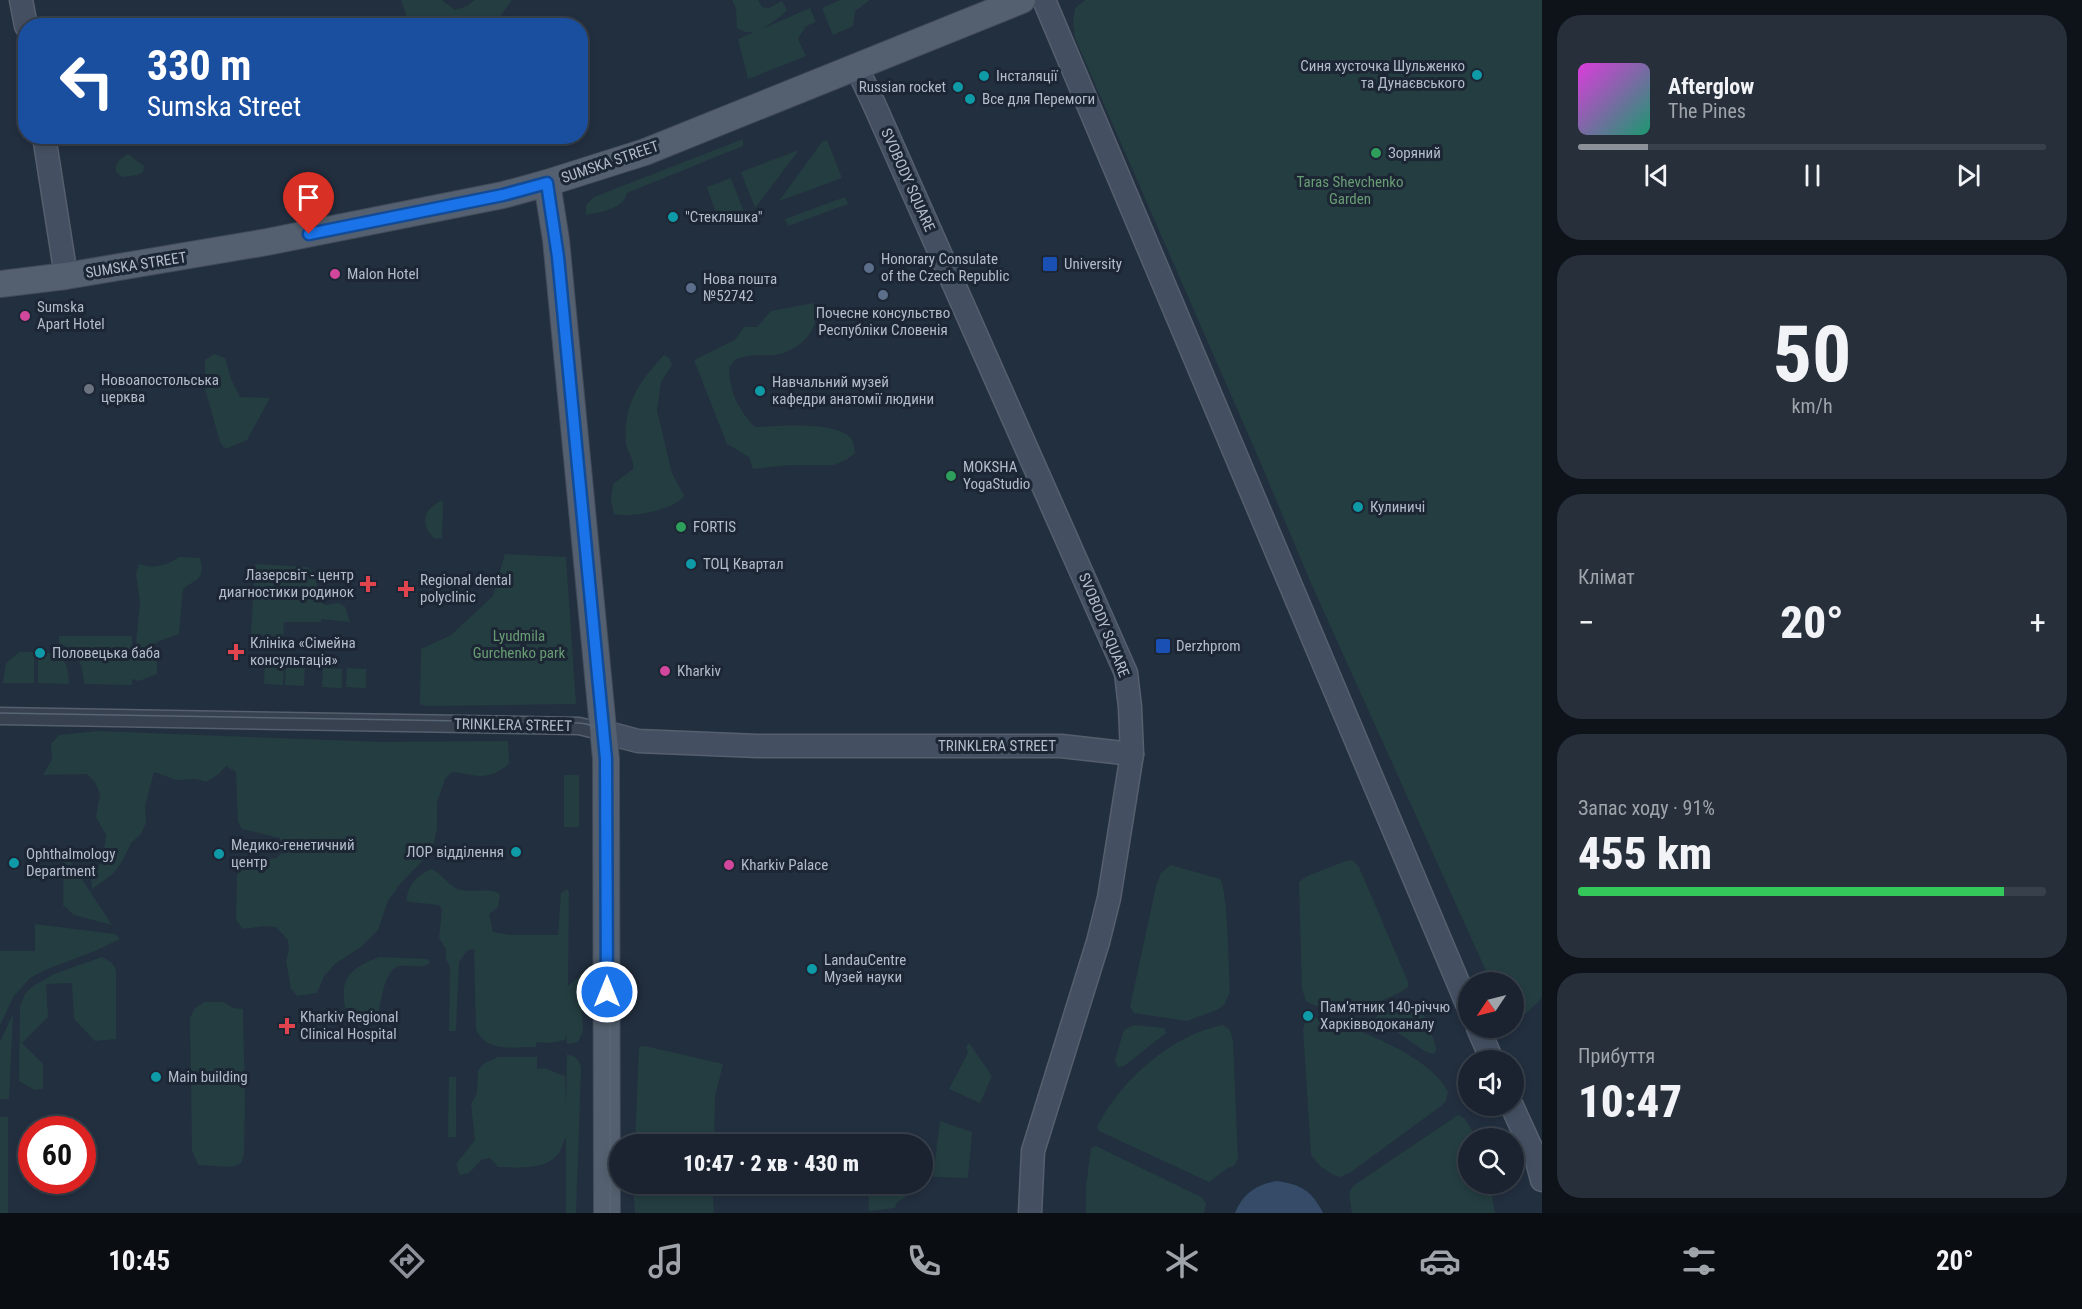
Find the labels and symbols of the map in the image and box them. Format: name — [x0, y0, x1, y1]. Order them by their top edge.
place label: Синя хусточка Шульженко та Дунаєвського — [1300, 57, 1465, 92]
place label: Інсталяції — [996, 67, 1059, 85]
marker: Синя хусточка Шульженко та Дунаєвського — [1470, 68, 1484, 82]
marker: Інсталяції — [977, 69, 991, 83]
place label: Russian rocket — [859, 78, 946, 96]
marker: Russian rocket — [951, 80, 965, 94]
place label: Все для Перемоги — [982, 90, 1095, 108]
marker: Все для Перемоги — [963, 92, 977, 106]
street label: SVOBODY SQUARE — [877, 126, 939, 234]
street label: SUMSKA STREET — [559, 137, 661, 187]
place label: Зоряний — [1388, 144, 1441, 162]
marker: Зоряний — [1369, 146, 1383, 160]
pin — [283, 172, 334, 234]
park label: Taras Shevchenko Garden — [1297, 173, 1403, 208]
place label: "Стекляшка" — [685, 208, 763, 226]
marker: "Стекляшка" — [666, 210, 680, 224]
street label: SUMSKA STREET — [84, 248, 188, 282]
place label: Honorary Consulate of the Czech Republic — [881, 250, 1009, 285]
marker: University — [1041, 255, 1059, 273]
place label: University — [1064, 255, 1122, 273]
marker: Honorary Consulate of the Czech Republic — [862, 261, 876, 275]
place label: Malon Hotel — [347, 265, 419, 283]
marker: Malon Hotel — [328, 267, 342, 281]
place label: Нова пошта №52742 — [703, 270, 777, 305]
marker: Нова пошта №52742 — [684, 281, 698, 295]
marker: Почесне консульство Республіки Словенія — [876, 288, 890, 302]
place label: Sumska Apart Hotel — [37, 298, 105, 333]
place label: Почесне консульство Республіки Словенія — [816, 304, 950, 339]
marker: Sumska Apart Hotel — [18, 309, 32, 323]
place label: Новоапостольська церква — [101, 371, 219, 406]
place label: Навчальний музей кафедри анатомії людини — [772, 373, 934, 408]
marker: Новоапостольська церква — [82, 382, 96, 396]
marker: Навчальний музей кафедри анатомії людини — [753, 384, 767, 398]
place label: MOKSHA YogaStudio — [963, 458, 1030, 493]
marker: MOKSHA YogaStudio — [944, 469, 958, 483]
place label: Кулиничі — [1370, 498, 1425, 516]
marker: Кулиничі — [1351, 500, 1365, 514]
place label: FORTIS — [693, 518, 736, 536]
marker: FORTIS — [674, 520, 688, 534]
place label: ТОЦ Квартал — [703, 555, 784, 573]
marker: ТОЦ Квартал — [684, 557, 698, 571]
place label: Лазерсвіт - центр диагностики родинок — [219, 566, 354, 601]
street label: SVOBODY SQUARE — [1075, 570, 1133, 680]
place label: Regional dental polyclinic — [420, 571, 512, 606]
marker: Лазерсвіт - центр диагностики родинок — [359, 575, 377, 593]
marker: Regional dental polyclinic — [397, 580, 415, 598]
park label: Lyudmila Gurchenko park — [473, 627, 566, 662]
place label: Клініка «Сімейна консультація» — [250, 634, 356, 669]
marker: Derzhprom — [1154, 637, 1172, 655]
place label: Derzhprom — [1176, 637, 1241, 655]
marker: Клініка «Сімейна консультація» — [227, 643, 245, 661]
place label: Половецька баба — [52, 644, 160, 662]
marker: Половецька баба — [33, 646, 47, 660]
place label: Kharkiv — [677, 662, 721, 680]
marker: Kharkiv — [658, 664, 672, 678]
street label: TRINKLERA STREET — [454, 715, 572, 735]
street label: TRINKLERA STREET — [938, 737, 1056, 755]
place label: Медико-генетичний центр — [231, 836, 355, 871]
place label: ЛОР відділення — [406, 843, 504, 861]
place label: Ophthalmology Department — [26, 845, 115, 880]
marker: ЛОР відділення — [509, 845, 523, 859]
marker: Медико-генетичний центр — [212, 847, 226, 861]
marker: Ophthalmology Department — [7, 856, 21, 870]
place label: Kharkiv Palace — [741, 856, 828, 874]
marker: Kharkiv Palace — [722, 858, 736, 872]
place label: LandauCentre Музей науки — [824, 951, 906, 986]
position arrow — [575, 960, 639, 1024]
marker: LandauCentre Музей науки — [805, 962, 819, 976]
north arrow — [1458, 972, 1524, 1038]
place label: Пам'ятник 140-річчю Харківводоканалу — [1320, 998, 1450, 1033]
place label: Kharkiv Regional Clinical Hospital — [300, 1008, 399, 1043]
marker: Пам'ятник 140-річчю Харківводоканалу — [1301, 1009, 1315, 1023]
marker: Kharkiv Regional Clinical Hospital — [278, 1017, 296, 1035]
place label: Main building — [168, 1068, 248, 1086]
marker: Main building — [149, 1070, 163, 1084]
speed limit sign: 60 — [18, 1116, 96, 1194]

